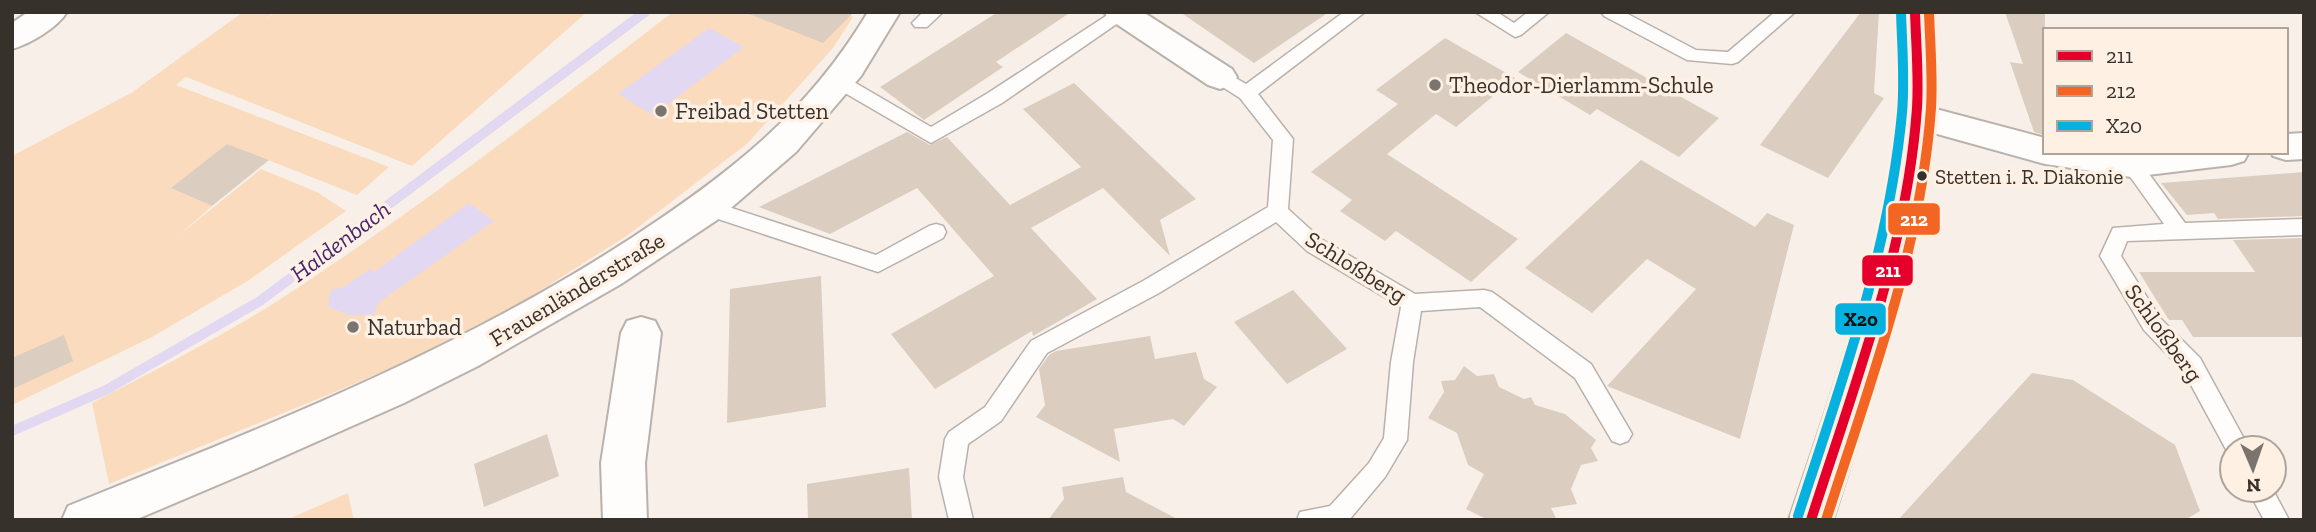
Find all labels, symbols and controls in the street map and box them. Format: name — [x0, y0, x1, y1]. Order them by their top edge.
legend — [2043, 28, 2288, 154]
text: 211 — [2106, 43, 2133, 68]
place label: Theodor-Dierlamm-Schule — [1449, 71, 1713, 99]
marker: Theodor-Dierlamm-Schule — [1427, 77, 1443, 93]
text: 212 — [2106, 78, 2136, 103]
place label: Freibad Stetten — [675, 97, 829, 125]
marker: Freibad Stetten — [653, 103, 669, 119]
text: X20 — [2106, 113, 2142, 138]
place label: Stetten i. R. Diakonie — [1935, 164, 2123, 189]
marker: Stetten i. R. Diakonie — [1915, 169, 1929, 183]
water label: Haldenbach — [285, 194, 395, 288]
line badge: 212 — [1887, 202, 1941, 236]
text: 212 — [1900, 208, 1928, 231]
street label: Schloßberg — [1300, 225, 1412, 309]
street label: Frauenländerstraße — [484, 226, 670, 352]
line badge: 211 — [1861, 254, 1914, 287]
text: 211 — [1875, 259, 1901, 282]
street label: Schloßberg — [2119, 279, 2209, 388]
line badge: X20 — [1834, 302, 1887, 336]
text: X20 — [1844, 308, 1878, 331]
place label: Naturbad — [367, 313, 462, 341]
marker: Naturbad — [345, 319, 361, 335]
north arrow — [2218, 434, 2288, 504]
text: N — [2246, 474, 2261, 497]

